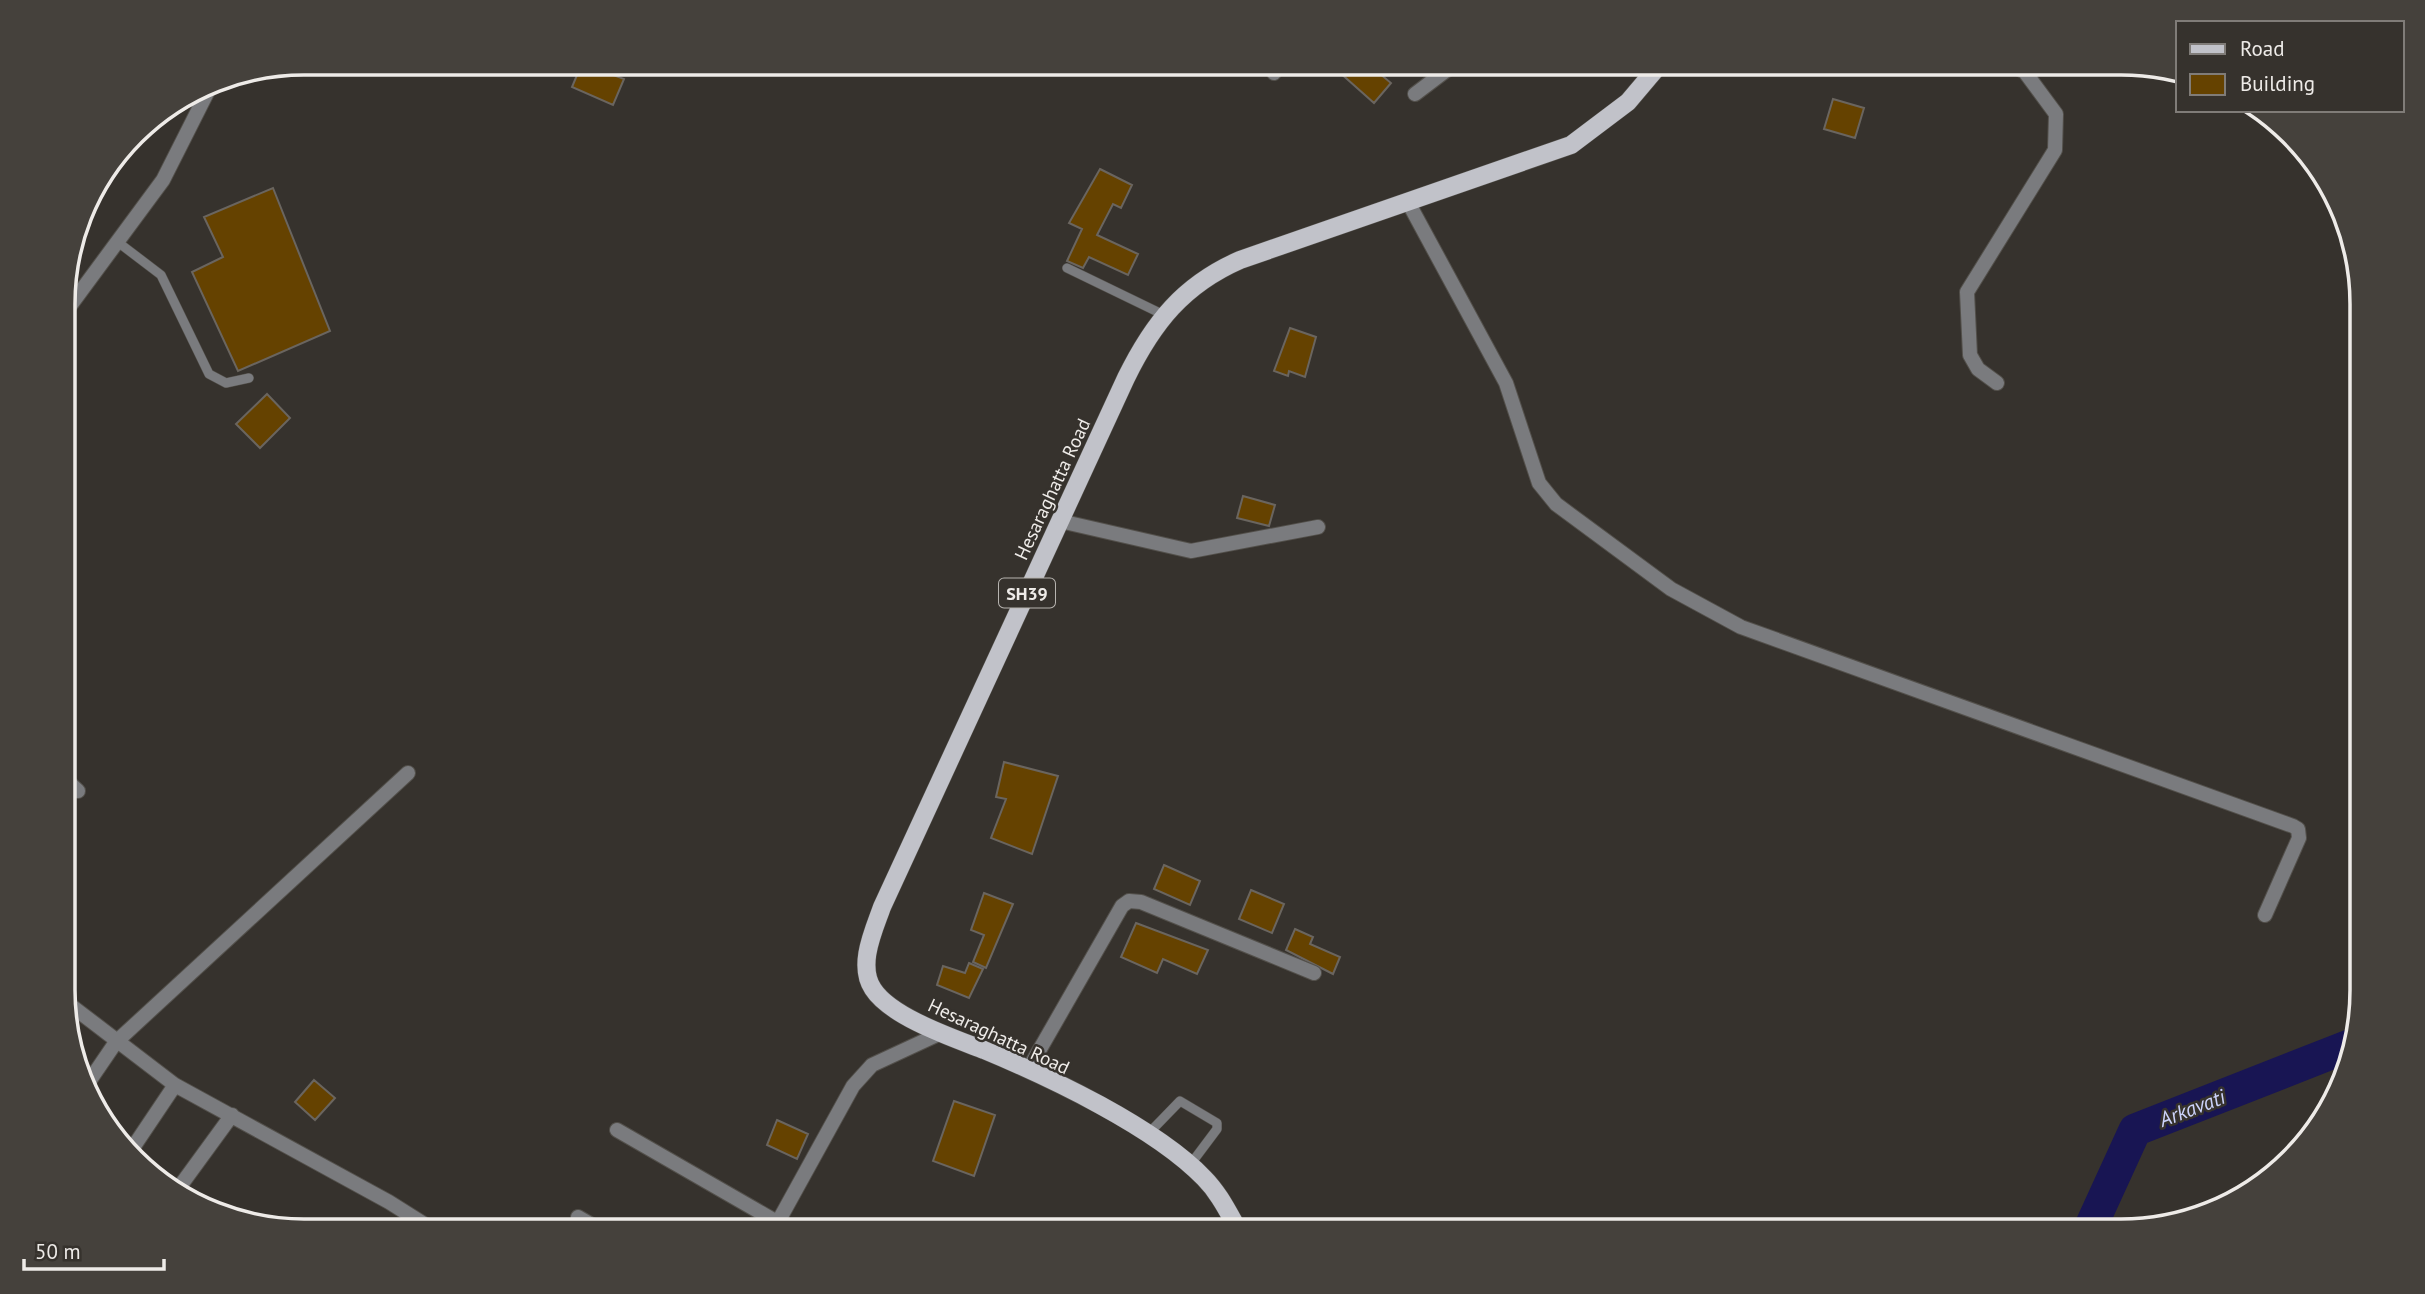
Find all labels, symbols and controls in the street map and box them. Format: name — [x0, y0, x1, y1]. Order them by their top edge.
legend — [2176, 21, 2404, 112]
text: Road — [2240, 35, 2284, 62]
text: Building — [2240, 70, 2315, 97]
street label: Hesaraghatta Road — [1009, 414, 1095, 564]
road number: SH39 — [999, 578, 1055, 608]
street label: Hesaraghatta Road — [924, 993, 1074, 1079]
water label: Arkavati — [2154, 1083, 2230, 1133]
scale bar — [24, 1228, 164, 1272]
text: 50 m — [35, 1238, 81, 1265]

